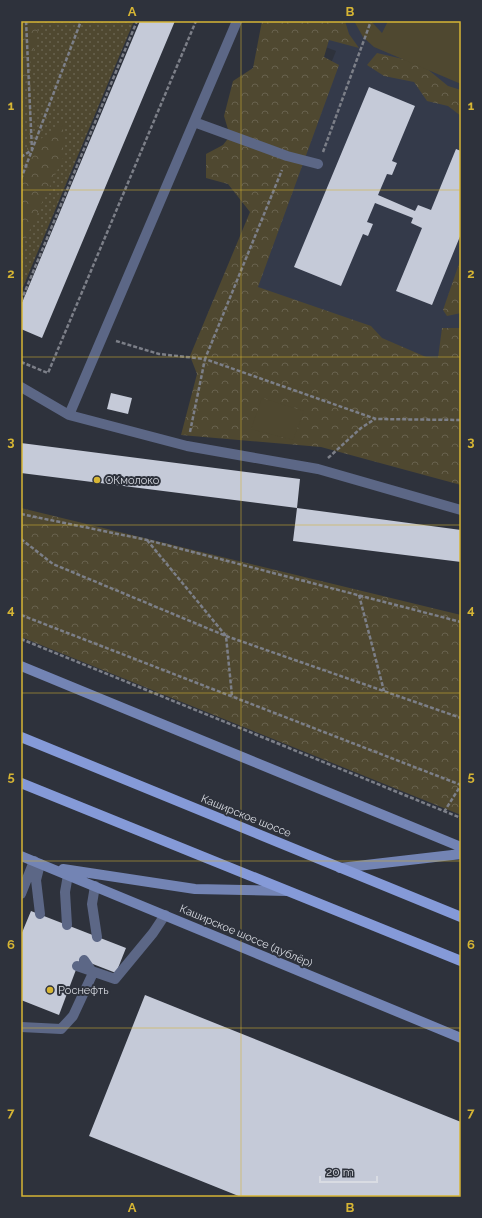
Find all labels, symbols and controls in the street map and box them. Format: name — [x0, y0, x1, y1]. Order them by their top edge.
text: A — [128, 4, 137, 19]
text: B — [346, 4, 355, 19]
text: 1 — [8, 98, 15, 113]
text: 1 — [468, 98, 475, 113]
text: 2 — [7, 266, 15, 281]
text: 2 — [467, 266, 475, 281]
text: 3 — [7, 434, 15, 449]
text: 3 — [467, 434, 475, 449]
place label: ОКмолоко — [105, 474, 160, 487]
marker: ОКмолоко — [92, 475, 102, 485]
text: 4 — [7, 602, 15, 617]
text: 4 — [467, 602, 475, 617]
text: 5 — [7, 769, 15, 784]
text: 5 — [467, 769, 475, 784]
street label: Каширское шоссе — [199, 792, 293, 840]
street label: Каширское шоссе (дублёр) — [178, 902, 314, 970]
text: 6 — [7, 937, 15, 952]
text: 6 — [467, 937, 475, 952]
place label: Роснефть — [58, 984, 109, 997]
marker: Роснефть — [45, 985, 55, 995]
text: 7 — [7, 1105, 15, 1120]
text: 7 — [467, 1105, 475, 1120]
scale bar — [320, 1158, 377, 1184]
text: 20 m — [326, 1165, 354, 1179]
text: A — [128, 1200, 137, 1215]
text: B — [346, 1200, 355, 1215]

